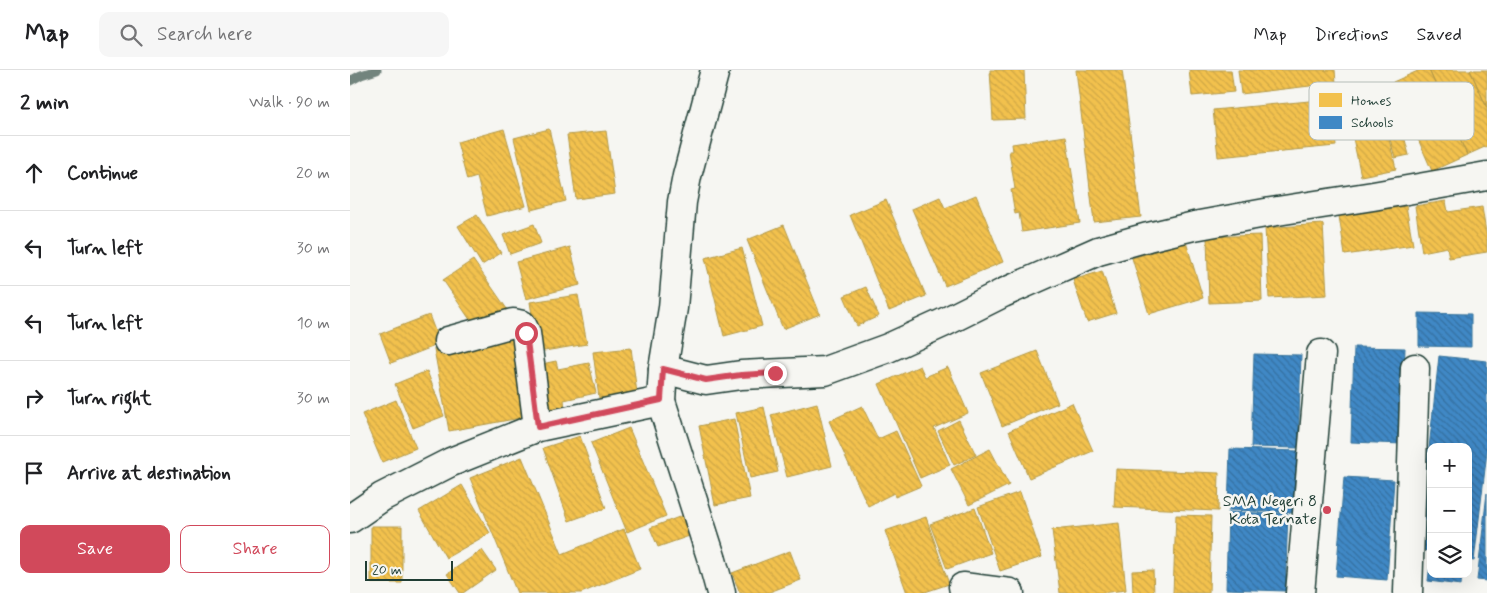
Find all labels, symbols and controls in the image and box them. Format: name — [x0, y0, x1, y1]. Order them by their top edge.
search box — [99, 12, 449, 57]
text: Map — [25, 19, 69, 50]
icon: search — [117, 21, 145, 49]
text: Search here — [157, 22, 253, 47]
text: Map — [1254, 23, 1287, 47]
text: Directions — [1315, 23, 1389, 47]
text: Saved — [1417, 23, 1462, 47]
legend — [1309, 82, 1474, 140]
text: 2 min — [20, 89, 69, 117]
text: Walk · 90 m — [249, 92, 330, 113]
text: Homes — [1351, 92, 1392, 110]
text: Schools — [1351, 114, 1394, 132]
icon: ahead — [20, 159, 48, 187]
text: Continue — [67, 161, 138, 186]
text: 20 m — [296, 163, 330, 184]
icon: left — [20, 234, 48, 262]
text: Turn left — [67, 236, 143, 261]
text: 30 m — [297, 238, 330, 259]
icon: left — [20, 309, 48, 337]
text: Turn left — [67, 311, 143, 336]
text: 10 m — [297, 313, 330, 334]
route start — [515, 322, 538, 345]
route end — [764, 362, 787, 385]
icon: right — [20, 384, 48, 412]
text: Turn right — [67, 386, 151, 411]
text: 30 m — [297, 388, 330, 409]
map controls — [1427, 443, 1472, 578]
button: + — [1427, 443, 1472, 488]
icon: arrive — [20, 459, 48, 487]
text: Arrive at destination — [67, 461, 231, 486]
button: − — [1427, 488, 1472, 533]
place label: SMA Negeri 8 Kota Ternate — [1223, 491, 1317, 530]
marker: SMA Negeri 8 Kota Ternate — [1321, 504, 1333, 516]
button: Save — [20, 525, 170, 573]
button: Share — [180, 525, 330, 573]
button: layers — [1427, 533, 1472, 578]
scale bar — [365, 558, 452, 581]
text: 20 m — [372, 561, 402, 579]

